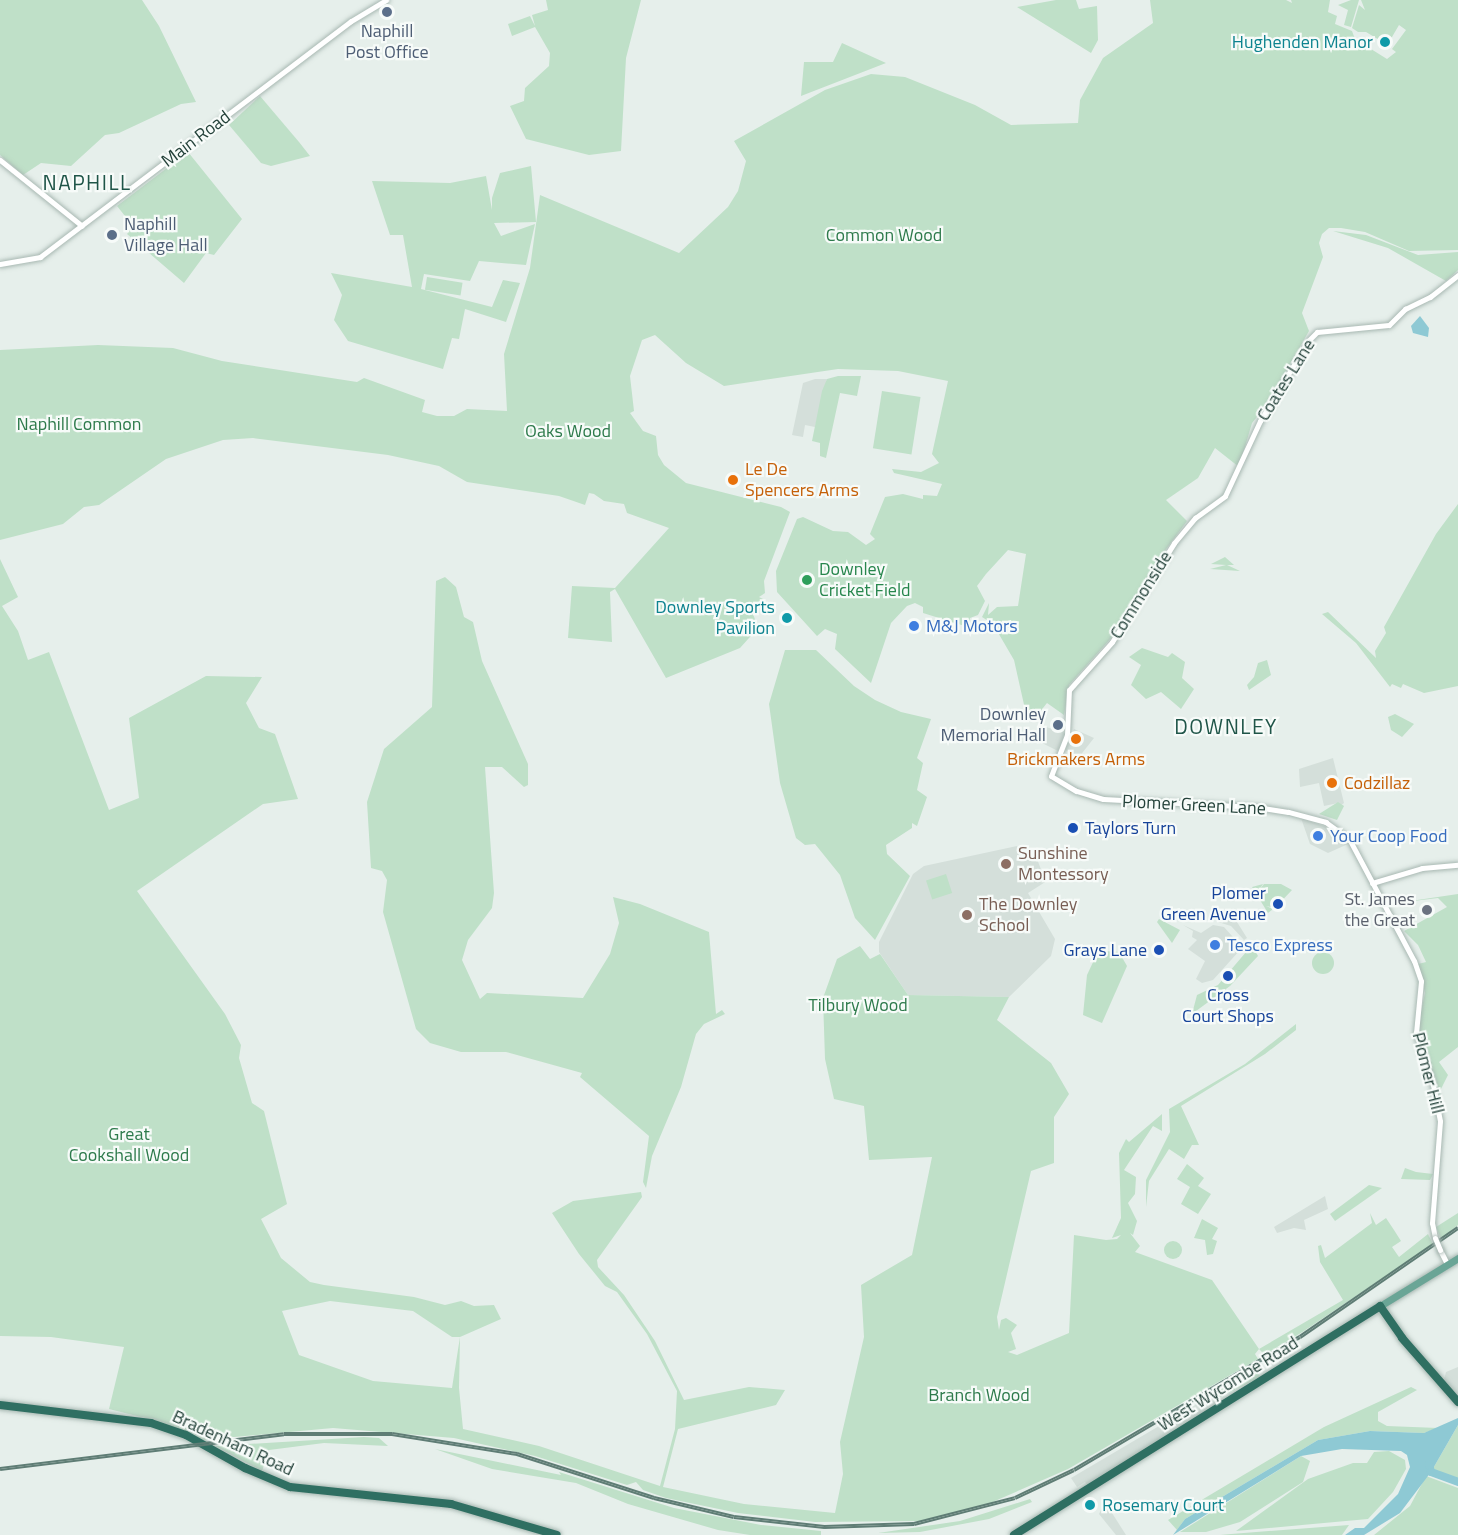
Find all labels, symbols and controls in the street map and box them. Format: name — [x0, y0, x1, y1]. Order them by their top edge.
marker: Naphill Post Office — [380, 5, 394, 19]
place label: Naphill Post Office — [345, 21, 429, 63]
place label: Hughenden Manor — [1232, 31, 1373, 53]
marker: Hughenden Manor — [1378, 35, 1392, 49]
street label: Main Road — [157, 106, 235, 172]
district label: NAPHILL — [42, 169, 132, 195]
place label: Naphill Village Hall — [124, 214, 208, 256]
park label: Common Wood — [826, 224, 942, 246]
marker: Naphill Village Hall — [105, 228, 119, 242]
street label: Coates Lane — [1252, 335, 1320, 425]
park label: Naphill Common — [17, 413, 141, 435]
park label: Oaks Wood — [525, 420, 611, 442]
place label: Le De Spencers Arms — [745, 459, 859, 502]
marker: Le De Spencers Arms — [726, 473, 740, 487]
street label: Commonside — [1106, 547, 1176, 643]
place label: Downley Cricket Field — [819, 559, 911, 602]
marker: Downley Cricket Field — [800, 573, 814, 587]
place label: Downley Sports Pavilion — [655, 597, 775, 640]
marker: Downley Sports Pavilion — [780, 611, 794, 625]
place label: M&J Motors — [926, 615, 1018, 637]
marker: M&J Motors — [907, 619, 921, 633]
place label: Downley Memorial Hall — [941, 704, 1046, 746]
district label: DOWNLEY — [1174, 713, 1278, 739]
marker: Downley Memorial Hall — [1051, 718, 1065, 732]
marker: Brickmakers Arms — [1069, 732, 1083, 746]
place label: Brickmakers Arms — [1007, 748, 1145, 770]
place label: Codzillaz — [1344, 772, 1410, 794]
marker: Codzillaz — [1325, 776, 1339, 790]
street label: Plomer Green Lane — [1122, 790, 1266, 820]
place label: Taylors Turn — [1085, 817, 1176, 839]
marker: Taylors Turn — [1066, 821, 1080, 835]
place label: Your Coop Food — [1330, 825, 1447, 847]
marker: Your Coop Food — [1311, 829, 1325, 843]
place label: Sunshine Montessory — [1018, 843, 1109, 886]
marker: Sunshine Montessory — [999, 857, 1013, 871]
place label: Plomer Green Avenue — [1161, 883, 1266, 926]
place label: St. James the Great — [1344, 889, 1415, 932]
place label: The Downley School — [979, 894, 1077, 936]
marker: Plomer Green Avenue — [1271, 897, 1285, 911]
marker: St. James the Great — [1420, 903, 1434, 917]
marker: The Downley School — [960, 908, 974, 922]
place label: Tesco Express — [1227, 934, 1333, 956]
marker: Tesco Express — [1208, 938, 1222, 952]
place label: Grays Lane — [1063, 939, 1147, 961]
marker: Grays Lane — [1152, 943, 1166, 957]
marker: Cross Court Shops — [1221, 969, 1235, 983]
place label: Cross Court Shops — [1182, 985, 1274, 1028]
park label: Tilbury Wood — [808, 994, 908, 1016]
street label: Plomer Hill — [1407, 1030, 1449, 1116]
park label: Great Cookshall Wood — [69, 1124, 189, 1166]
street label: West Wycombe Road — [1154, 1332, 1302, 1436]
park label: Branch Wood — [928, 1384, 1030, 1406]
street label: Bradenham Road — [169, 1405, 297, 1481]
place label: Rosemary Court — [1102, 1494, 1224, 1516]
marker: Rosemary Court — [1083, 1498, 1097, 1512]

